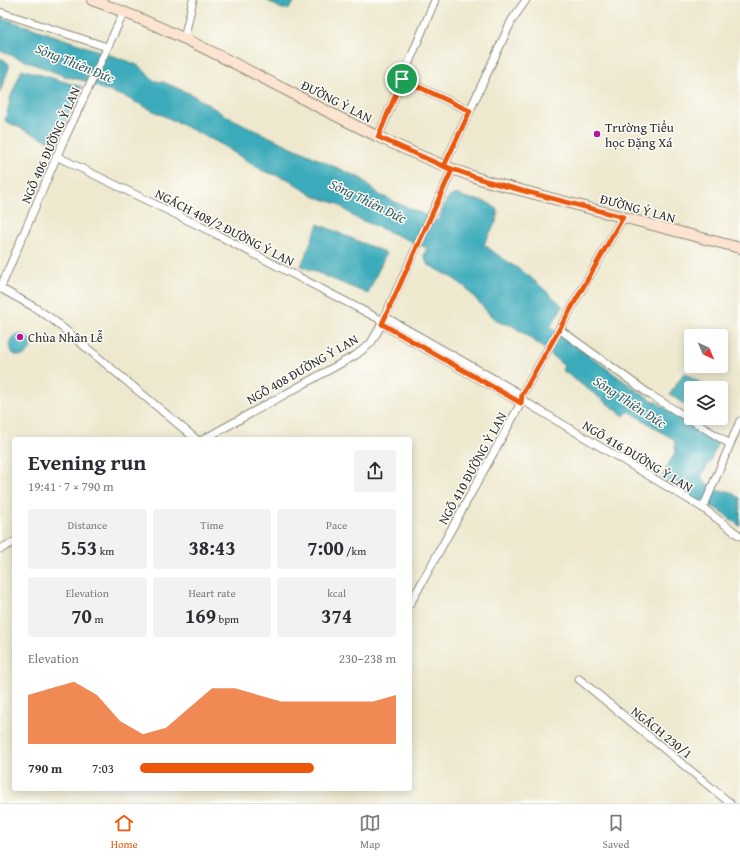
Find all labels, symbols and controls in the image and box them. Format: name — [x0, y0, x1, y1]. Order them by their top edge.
water label: Sông Thiên Đức — [33, 38, 118, 88]
pin — [385, 62, 419, 96]
icon: arrive — [391, 68, 413, 90]
street label: ĐƯỜNG Ỷ LAN — [298, 75, 376, 128]
street label: NGÕ 406 ĐƯỜNG Ỷ LAN — [16, 83, 85, 207]
place label: Trường Tiểu học Đặng Xá — [605, 118, 674, 152]
marker: Trường Tiểu học Đặng Xá — [592, 129, 602, 139]
water label: Sông Thiên Đức — [326, 174, 410, 228]
street label: NGÁCH 408/2 ĐƯỜNG Ỷ LAN — [152, 184, 298, 271]
street label: ĐƯỜNG Ỷ LAN — [598, 189, 678, 228]
place label: Chùa Nhân Lễ — [28, 328, 103, 347]
street label: NGÕ 408 ĐƯỜNG Ỷ LAN — [243, 329, 362, 409]
north arrow — [684, 329, 728, 373]
map controls — [684, 329, 728, 425]
marker: Chùa Nhân Lễ — [15, 332, 25, 342]
water label: Sông Thiên Đức — [590, 371, 671, 433]
button: layers — [684, 381, 728, 425]
street label: NGÕ 410 ĐƯỜNG Ỷ LAN — [434, 408, 512, 528]
street label: NGÕ 416 ĐƯỜNG Ỷ LAN — [579, 416, 697, 497]
text: Evening run — [28, 446, 146, 478]
button: share — [354, 450, 396, 492]
text: 19:41 · 7 × 790 m — [28, 477, 114, 496]
text: Distance — [68, 517, 107, 533]
text: Time — [200, 517, 224, 533]
text: Pace — [326, 517, 347, 533]
text: 5.53 — [60, 533, 97, 562]
text: 38:43 — [188, 533, 236, 562]
text: 7:00 — [307, 533, 344, 562]
text: km — [97, 543, 114, 559]
text: /km — [344, 543, 366, 559]
text: Elevation — [66, 585, 109, 601]
text: Heart rate — [188, 585, 236, 601]
text: kcal — [327, 585, 346, 601]
text: 70 — [71, 601, 92, 630]
text: 169 — [185, 601, 216, 630]
text: 374 — [321, 601, 352, 630]
text: m — [92, 611, 103, 627]
text: bpm — [216, 611, 239, 627]
text: Elevation — [28, 649, 79, 668]
text: 230–238 m — [339, 649, 396, 668]
street label: NGÁCH 230/1 — [627, 702, 696, 763]
text: 790 m — [28, 759, 62, 778]
text: 7:03 — [92, 759, 114, 778]
tab: Home — [111, 812, 138, 852]
tab: Map — [359, 812, 381, 852]
tab: Saved — [603, 812, 629, 852]

